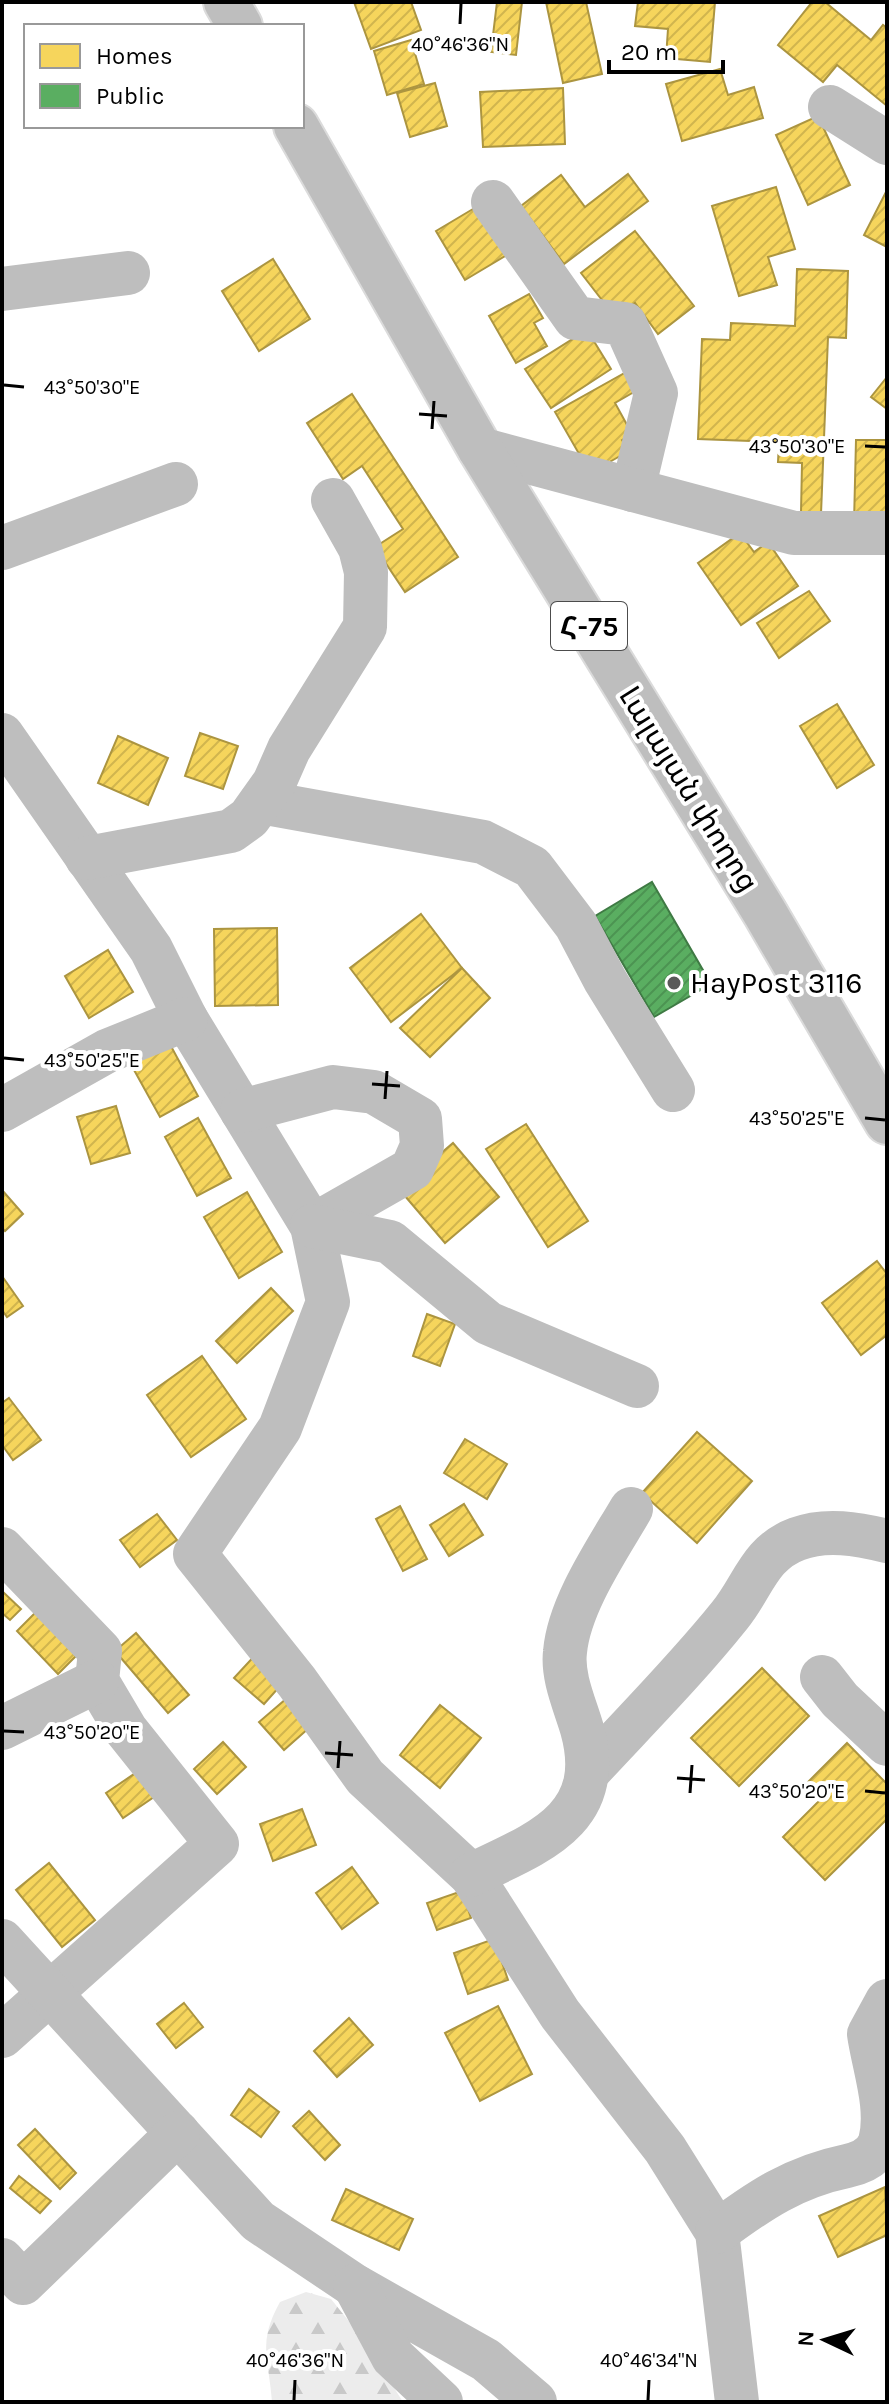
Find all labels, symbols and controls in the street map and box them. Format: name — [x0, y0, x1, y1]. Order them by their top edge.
legend — [24, 24, 304, 128]
scale bar — [609, 24, 723, 74]
text: 40°46'36"N — [411, 33, 509, 56]
text: 20 m — [621, 38, 677, 66]
text: Homes — [96, 42, 173, 70]
text: Public — [96, 82, 164, 110]
text: 43°50'30"E — [44, 376, 140, 399]
text: 43°50'30"E — [749, 435, 845, 458]
road number: Հ-75 — [551, 602, 627, 650]
street label: Լալայան փողոց — [611, 680, 767, 898]
place label: HayPost 3116 — [690, 965, 862, 1001]
marker: HayPost 3116 — [665, 974, 683, 992]
text: 43°50'25"E — [44, 1049, 140, 1072]
text: 43°50'25"E — [749, 1107, 845, 1130]
text: 43°50'20"E — [44, 1721, 140, 1744]
text: 43°50'20"E — [749, 1780, 845, 1803]
north arrow — [785, 2300, 865, 2380]
text: N — [793, 2330, 820, 2347]
text: 40°46'36"N — [246, 2349, 344, 2372]
text: 40°46'34"N — [600, 2349, 698, 2372]

